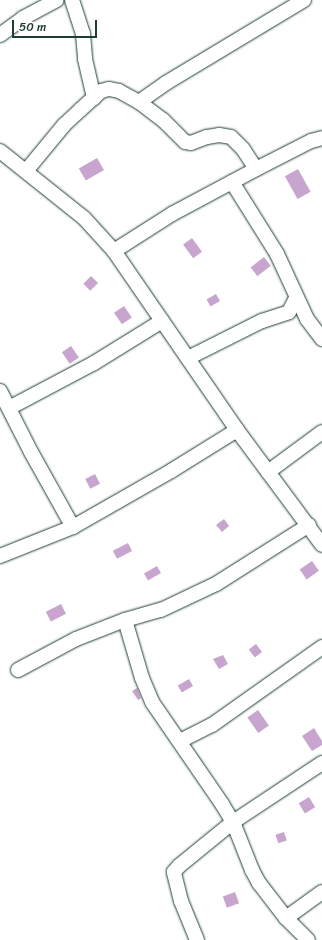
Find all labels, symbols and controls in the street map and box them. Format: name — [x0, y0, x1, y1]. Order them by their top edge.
scale bar — [14, 12, 99, 38]
text: 50 m — [19, 16, 46, 38]

